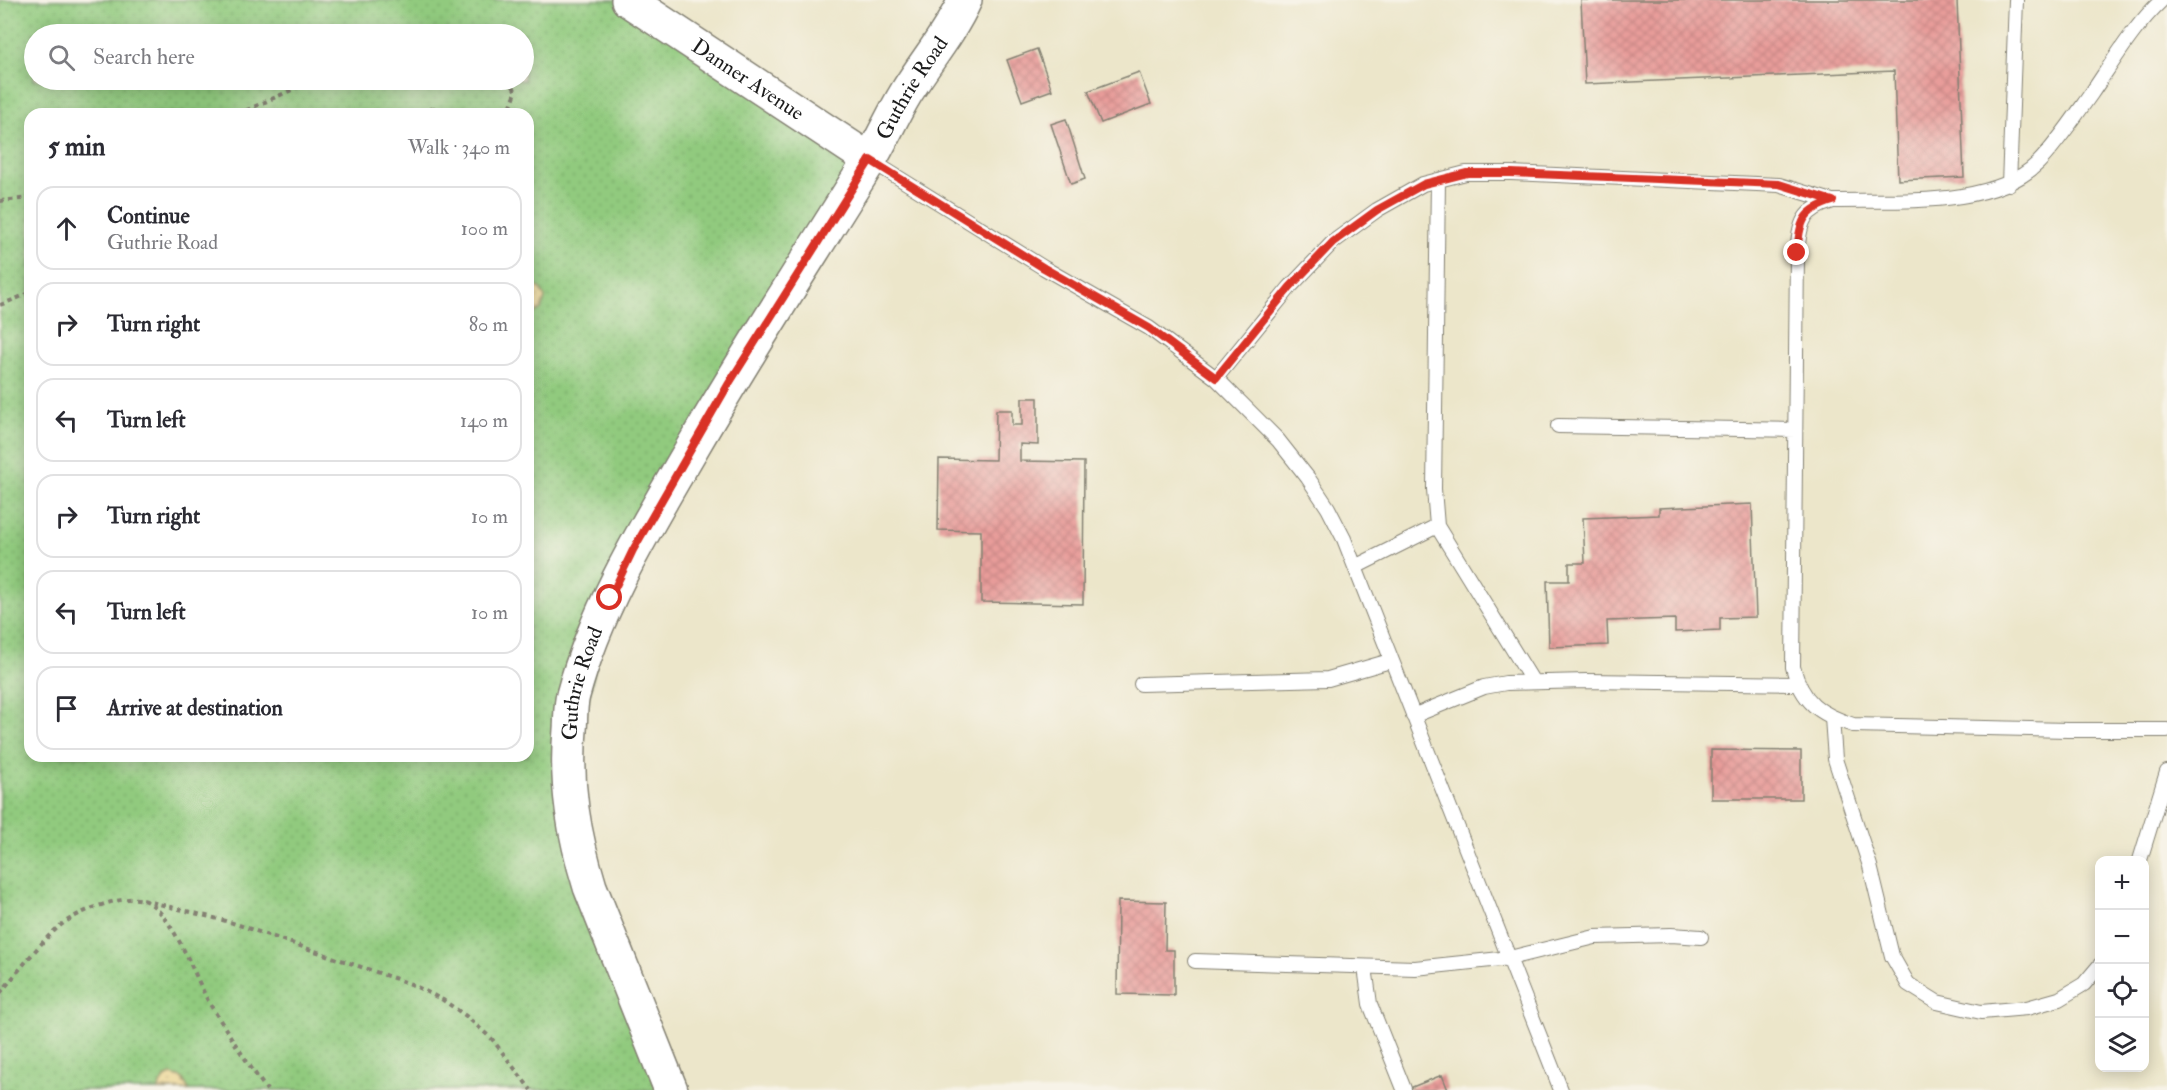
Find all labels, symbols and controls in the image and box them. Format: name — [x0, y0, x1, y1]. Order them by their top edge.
search box — [24, 24, 534, 90]
street label: Guthrie Road — [870, 31, 954, 144]
street label: Danner Avenue — [687, 33, 810, 126]
icon: search — [45, 41, 78, 74]
text: Search here — [93, 43, 195, 71]
text: 5 min — [48, 131, 105, 163]
text: Walk · 340 m — [408, 135, 510, 160]
text: Continue — [107, 202, 190, 230]
icon: ahead — [50, 212, 83, 245]
text: 100 m — [461, 216, 508, 241]
text: Guthrie Road — [107, 230, 218, 255]
route end — [1783, 239, 1809, 265]
icon: right — [50, 308, 83, 341]
text: Turn right — [107, 310, 200, 338]
text: 80 m — [469, 312, 508, 337]
icon: left — [50, 404, 83, 437]
text: Turn left — [107, 406, 186, 434]
text: 140 m — [460, 408, 508, 433]
icon: right — [50, 500, 83, 533]
text: Turn right — [107, 502, 200, 530]
text: 10 m — [471, 504, 508, 529]
route start — [596, 584, 622, 610]
icon: left — [50, 596, 83, 629]
text: Turn left — [107, 598, 186, 626]
text: 10 m — [471, 600, 508, 625]
street label: Guthrie Road — [556, 622, 609, 741]
icon: arrive — [50, 692, 83, 725]
text: Arrive at destination — [107, 694, 283, 722]
map controls — [2095, 856, 2149, 1072]
button: + — [2095, 856, 2149, 910]
button: − — [2095, 910, 2149, 964]
button: locate — [2095, 964, 2149, 1018]
button: layers — [2095, 1018, 2149, 1072]

